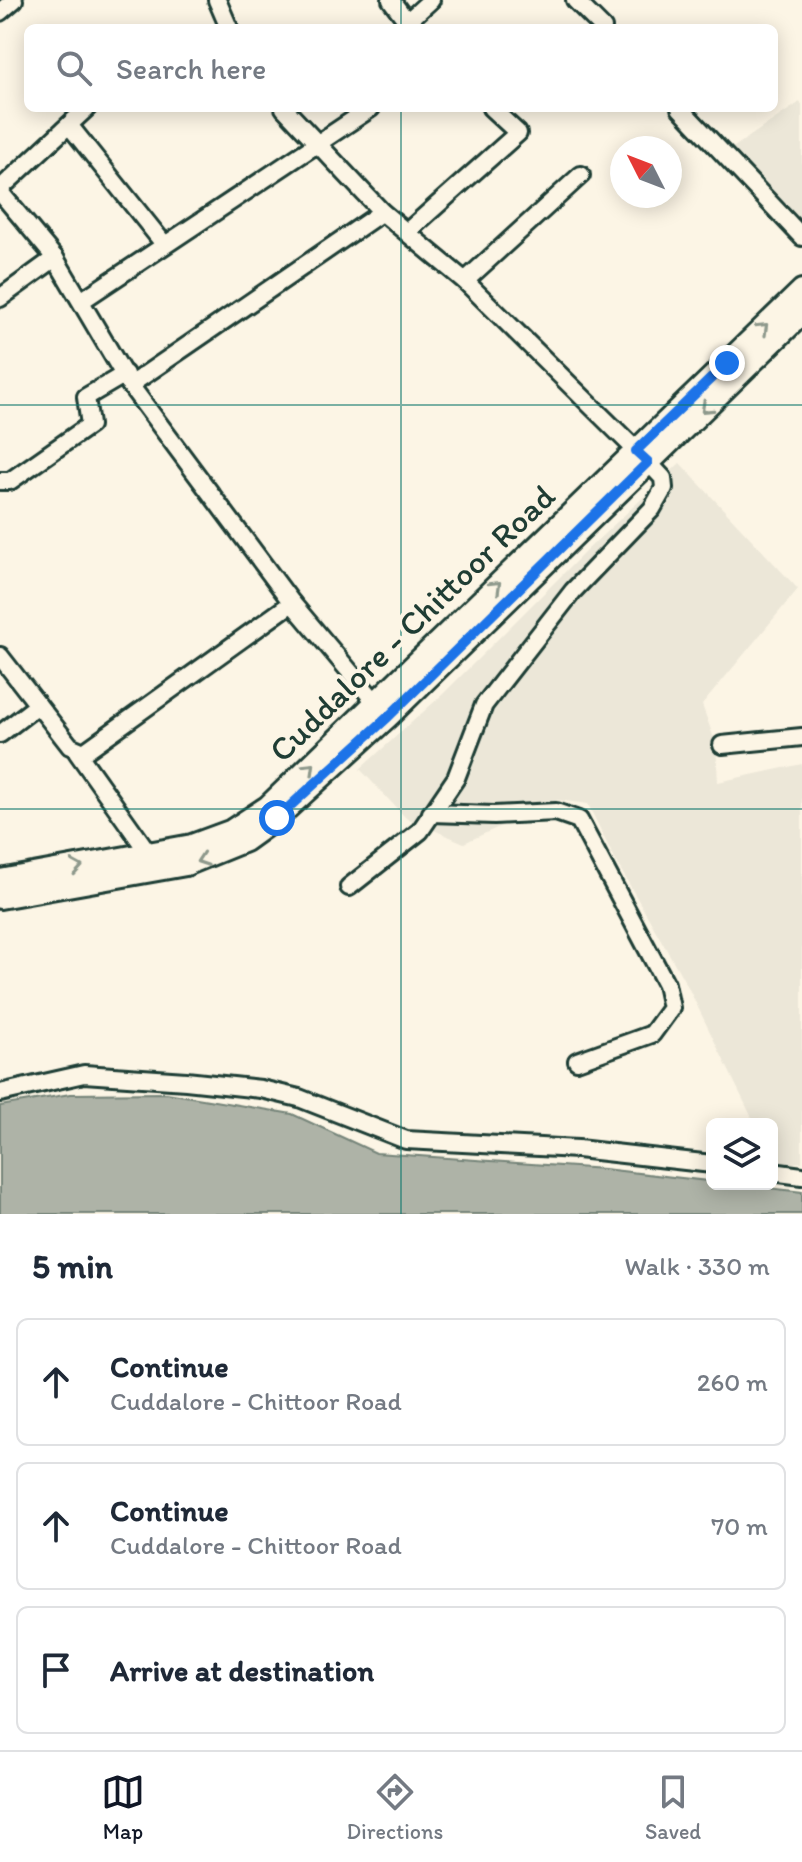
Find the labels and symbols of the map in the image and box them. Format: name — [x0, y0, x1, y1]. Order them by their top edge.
north arrow — [610, 136, 682, 208]
one-way arrow — [754, 322, 768, 337]
route end — [709, 345, 745, 381]
one-way arrow — [701, 398, 715, 413]
street label: Cuddalore - Chittoor Road — [260, 475, 564, 770]
one-way arrow — [487, 581, 501, 596]
one-way arrow — [301, 763, 315, 777]
route start — [259, 800, 295, 836]
one-way arrow — [196, 850, 210, 866]
one-way arrow — [70, 859, 84, 876]

